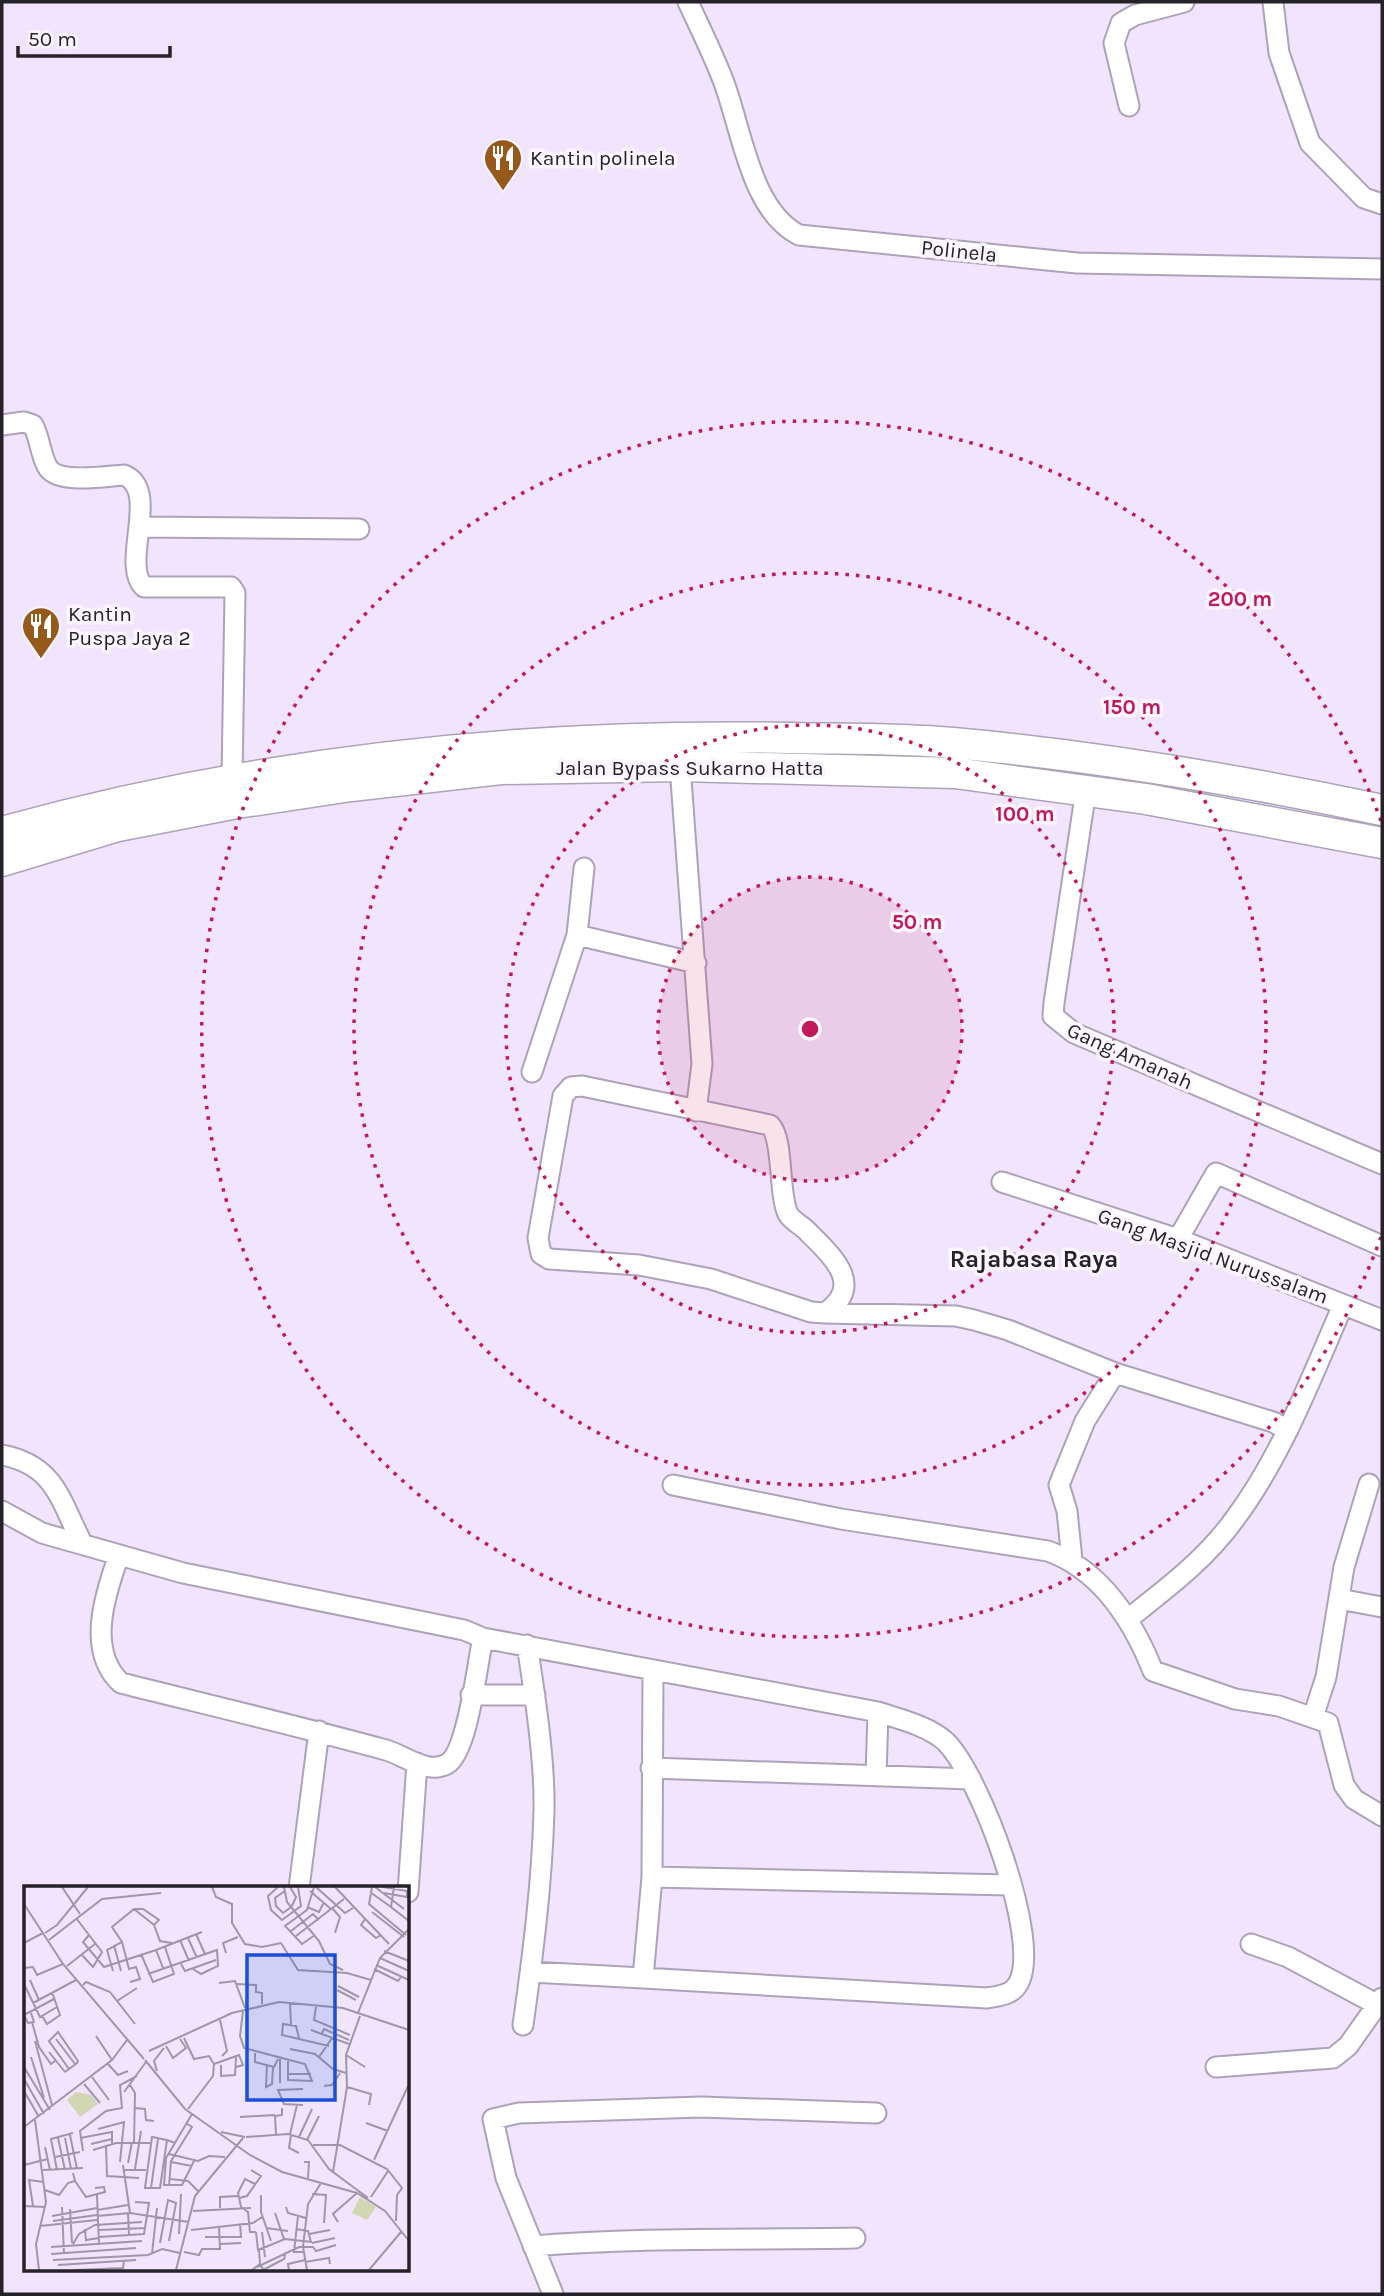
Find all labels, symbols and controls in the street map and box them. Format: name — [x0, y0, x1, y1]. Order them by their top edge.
scale bar — [18, 14, 170, 58]
text: 50 m — [28, 27, 77, 51]
restaurant icon: Kantin polinela — [482, 137, 524, 192]
place label: Kantin polinela — [530, 146, 676, 170]
street label: Polinela — [920, 235, 998, 267]
text: 200 m — [1208, 587, 1272, 611]
place label: Kantin Puspa Jaya 2 — [68, 602, 191, 650]
restaurant icon: Kantin Puspa Jaya 2 — [20, 605, 62, 660]
text: 150 m — [1103, 695, 1161, 719]
street label: Jalan Bypass Sukarno Hatta — [556, 756, 824, 780]
text: 100 m — [995, 802, 1055, 826]
text: 50 m — [892, 910, 942, 934]
centre of rings — [798, 1017, 822, 1041]
street label: Gang Amanah — [1064, 1018, 1196, 1094]
street label: Gang Masjid Nurussalam — [1095, 1203, 1331, 1309]
district label: Rajabasa Raya — [950, 1245, 1118, 1273]
inset map — [24, 1886, 410, 2272]

